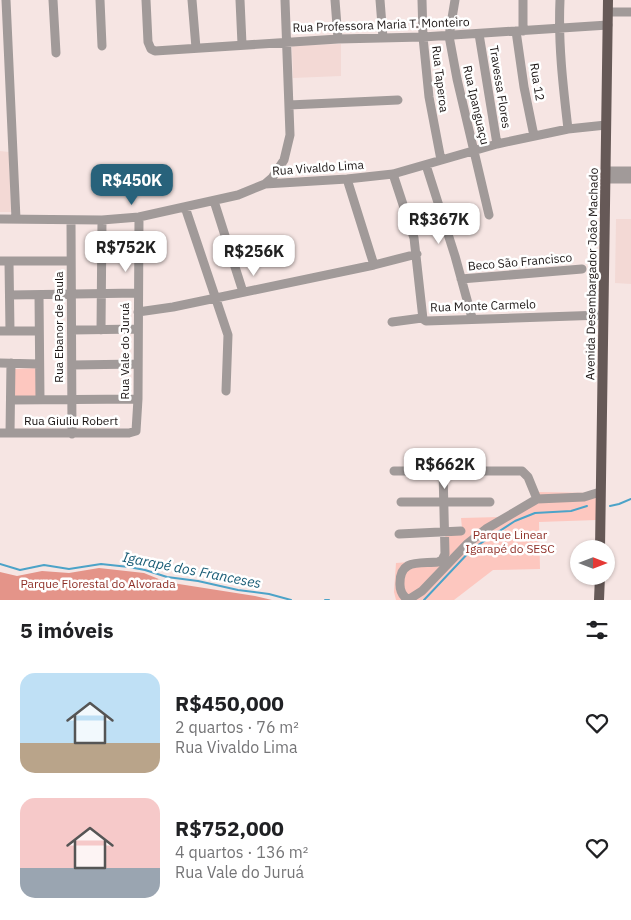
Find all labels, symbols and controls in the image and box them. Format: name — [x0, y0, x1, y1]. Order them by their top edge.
street label: Rua Professora Maria T. Monteiro — [292, 14, 470, 35]
street label: Travessa Flores — [487, 44, 514, 130]
street label: Rua Taperoa — [429, 45, 452, 114]
street label: Rua 12 — [527, 62, 548, 102]
street label: Rua Ipanguaçu — [460, 64, 493, 146]
street label: Rua Vivaldo Lima — [272, 157, 365, 178]
pin: R$450K — [91, 164, 173, 206]
street label: Avenida Desembargador João Machado — [582, 167, 601, 380]
text: R$450K — [102, 170, 162, 190]
pin: R$367K — [398, 202, 480, 245]
text: R$367K — [409, 209, 469, 229]
pin: R$752K — [85, 230, 167, 273]
pin: R$256K — [213, 234, 295, 277]
text: R$752K — [96, 237, 156, 257]
text: R$256K — [224, 241, 284, 261]
street label: Beco São Francisco — [467, 249, 573, 274]
street label: Rua Ebanor de Paula — [51, 271, 66, 383]
street label: Rua Monte Carmelo — [430, 296, 536, 315]
street label: Rua Vale do Juruá — [117, 302, 132, 399]
street label: Rua Giuliu Robert — [24, 413, 118, 428]
pin: R$662K — [404, 448, 486, 490]
text: R$662K — [415, 454, 475, 474]
park label: Parque Linear Igarapé do SESC — [465, 527, 555, 556]
north arrow — [570, 540, 615, 585]
map controls — [570, 540, 615, 585]
water label: Igarapé dos Franceses — [121, 548, 263, 592]
park label: Parque Florestal do Alvorada — [20, 576, 176, 591]
text: 5 imóveis — [20, 616, 114, 644]
icon: filters — [583, 616, 611, 644]
text: R$450,000 — [175, 689, 284, 717]
icon: home — [60, 693, 120, 753]
icon: heart — [583, 709, 611, 737]
text: 2 quartos · 76 m² — [175, 717, 299, 737]
text: Rua Vivaldo Lima — [175, 737, 298, 757]
text: R$752,000 — [175, 814, 284, 842]
icon: home — [60, 818, 120, 878]
icon: heart — [583, 834, 611, 862]
text: 4 quartos · 136 m² — [175, 842, 308, 862]
text: Rua Vale do Juruá — [175, 862, 304, 882]

